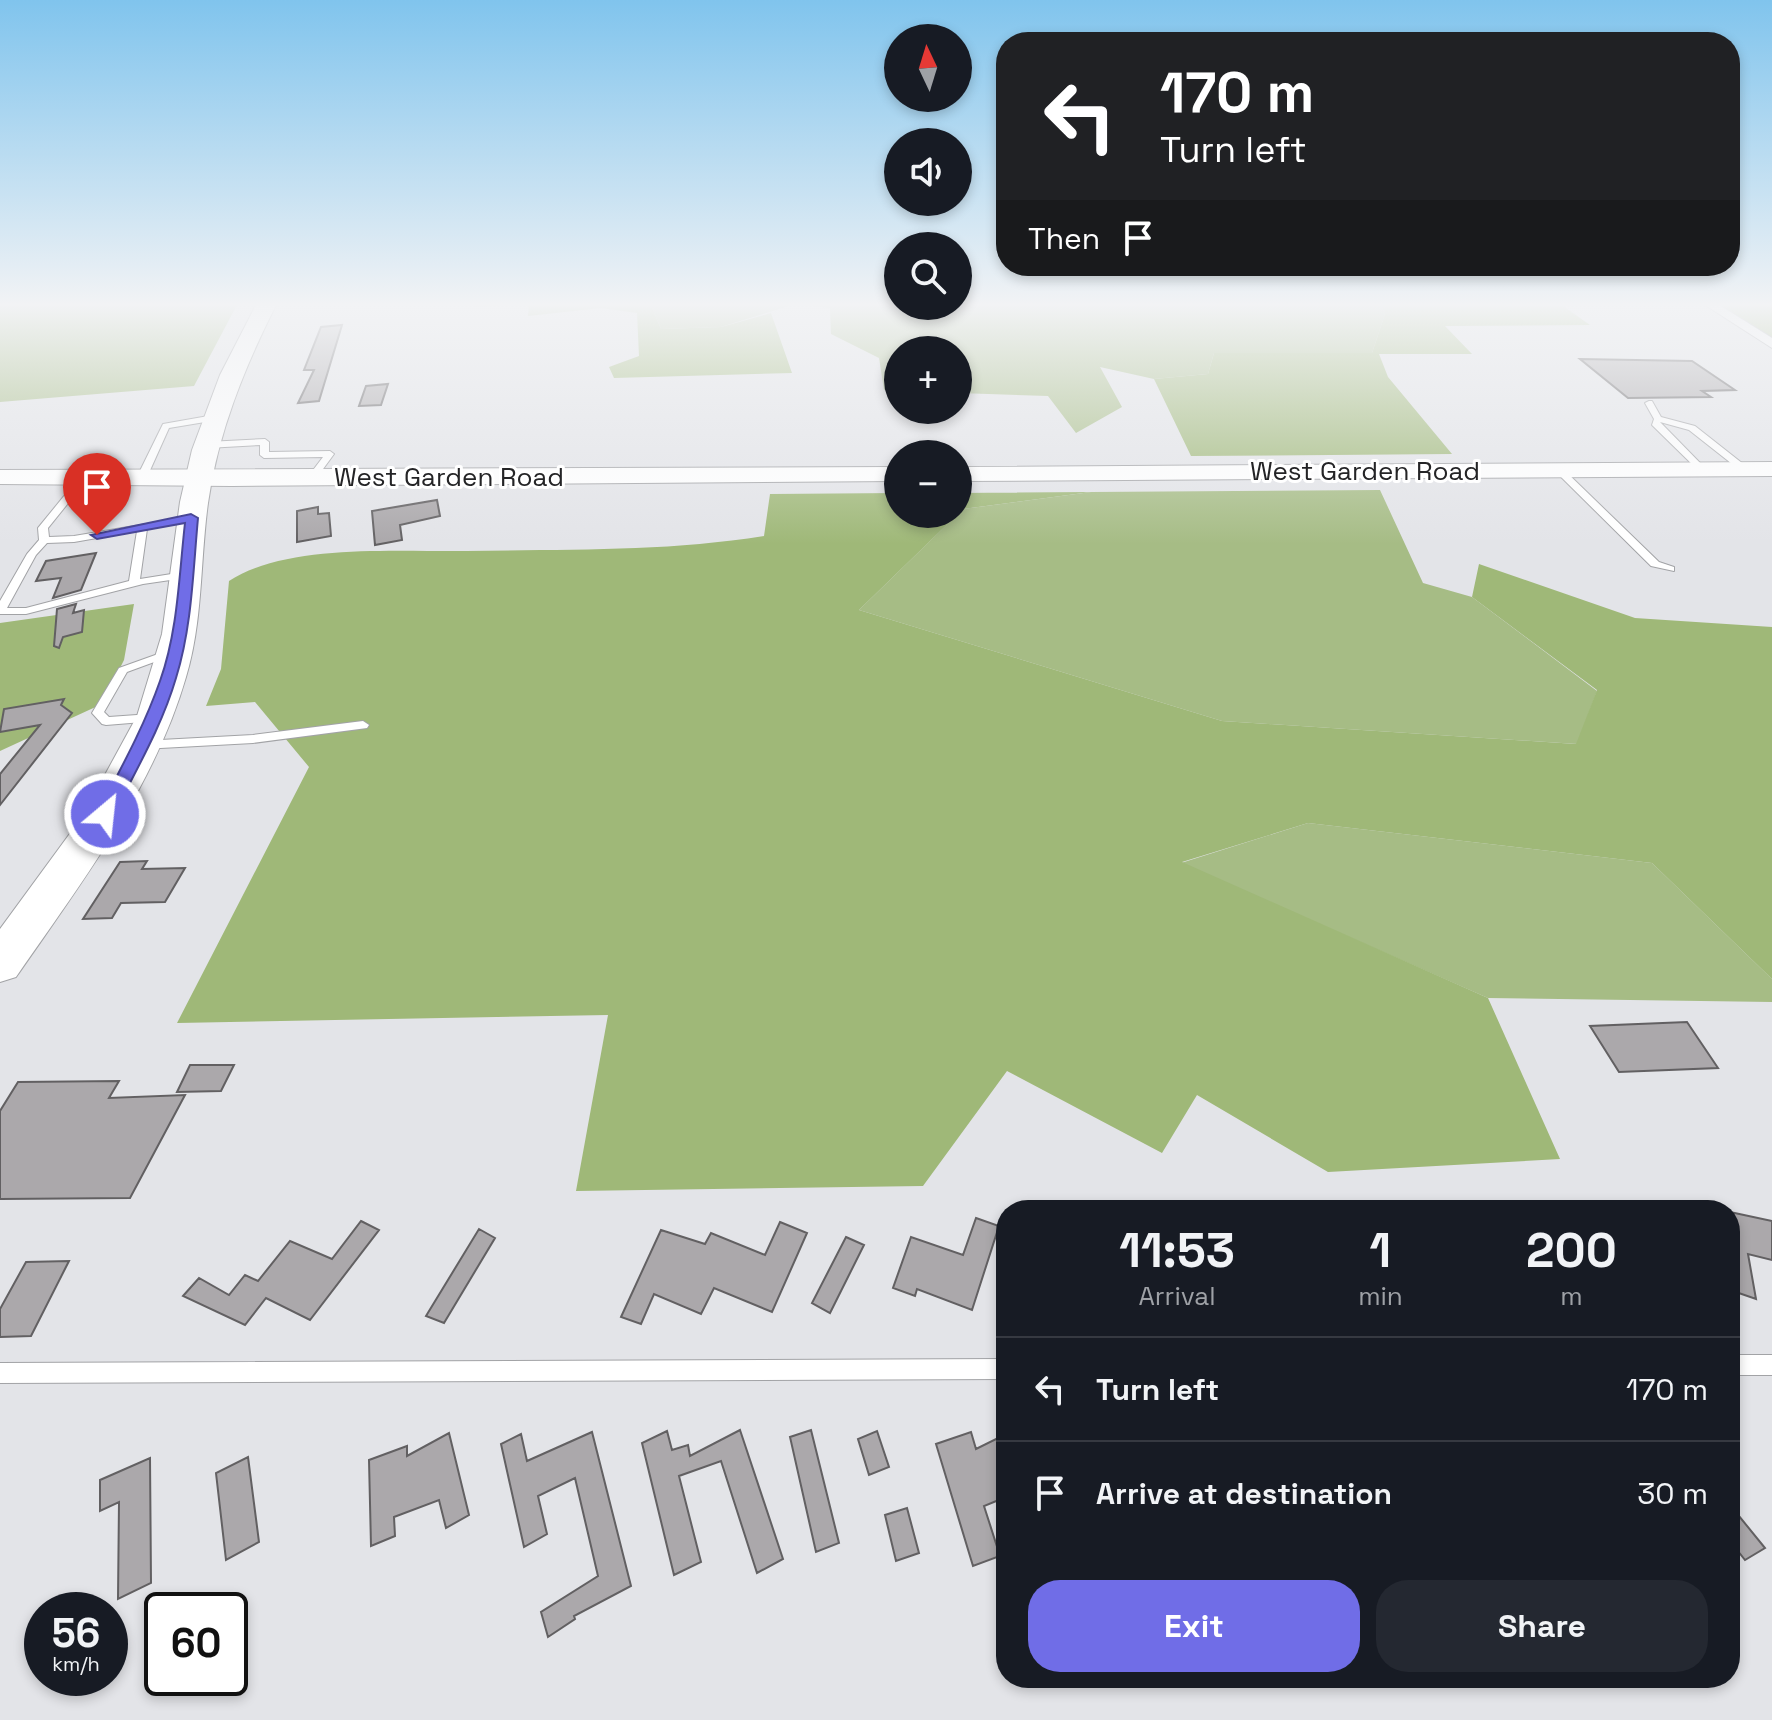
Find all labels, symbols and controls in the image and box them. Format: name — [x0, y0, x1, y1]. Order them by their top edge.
north arrow — [884, 24, 972, 112]
map controls — [884, 24, 972, 528]
text: 170 m — [1160, 57, 1314, 128]
icon: left — [1028, 64, 1132, 168]
text: Turn left — [1160, 127, 1307, 173]
button: sound — [884, 128, 972, 216]
icon: arrive — [1116, 216, 1160, 260]
text: Then — [1028, 219, 1100, 258]
button: search — [884, 232, 972, 320]
button: + — [884, 336, 972, 424]
button: − — [884, 440, 972, 528]
pin — [63, 453, 131, 535]
street label: West Garden Road — [1250, 454, 1480, 488]
street label: West Garden Road — [334, 460, 564, 494]
icon: arrive — [75, 465, 119, 509]
position arrow — [63, 772, 147, 856]
text: 11:53 — [1119, 1220, 1235, 1281]
text: 1 — [1370, 1220, 1391, 1281]
text: 200 — [1526, 1220, 1617, 1281]
text: Arrival — [1138, 1279, 1216, 1313]
text: min — [1358, 1279, 1403, 1313]
text: m — [1560, 1279, 1583, 1313]
icon: left — [1028, 1367, 1072, 1411]
text: Turn left — [1096, 1370, 1219, 1409]
text: 170 m — [1626, 1370, 1708, 1409]
icon: arrive — [1028, 1471, 1072, 1515]
text: Arrive at destination — [1096, 1474, 1392, 1513]
text: 30 m — [1637, 1474, 1708, 1513]
button: Exit — [1028, 1580, 1360, 1672]
button: Share — [1376, 1580, 1708, 1672]
speed limit sign: 60 — [144, 1592, 248, 1696]
text: 56 — [52, 1608, 100, 1659]
text: km/h — [52, 1651, 100, 1677]

